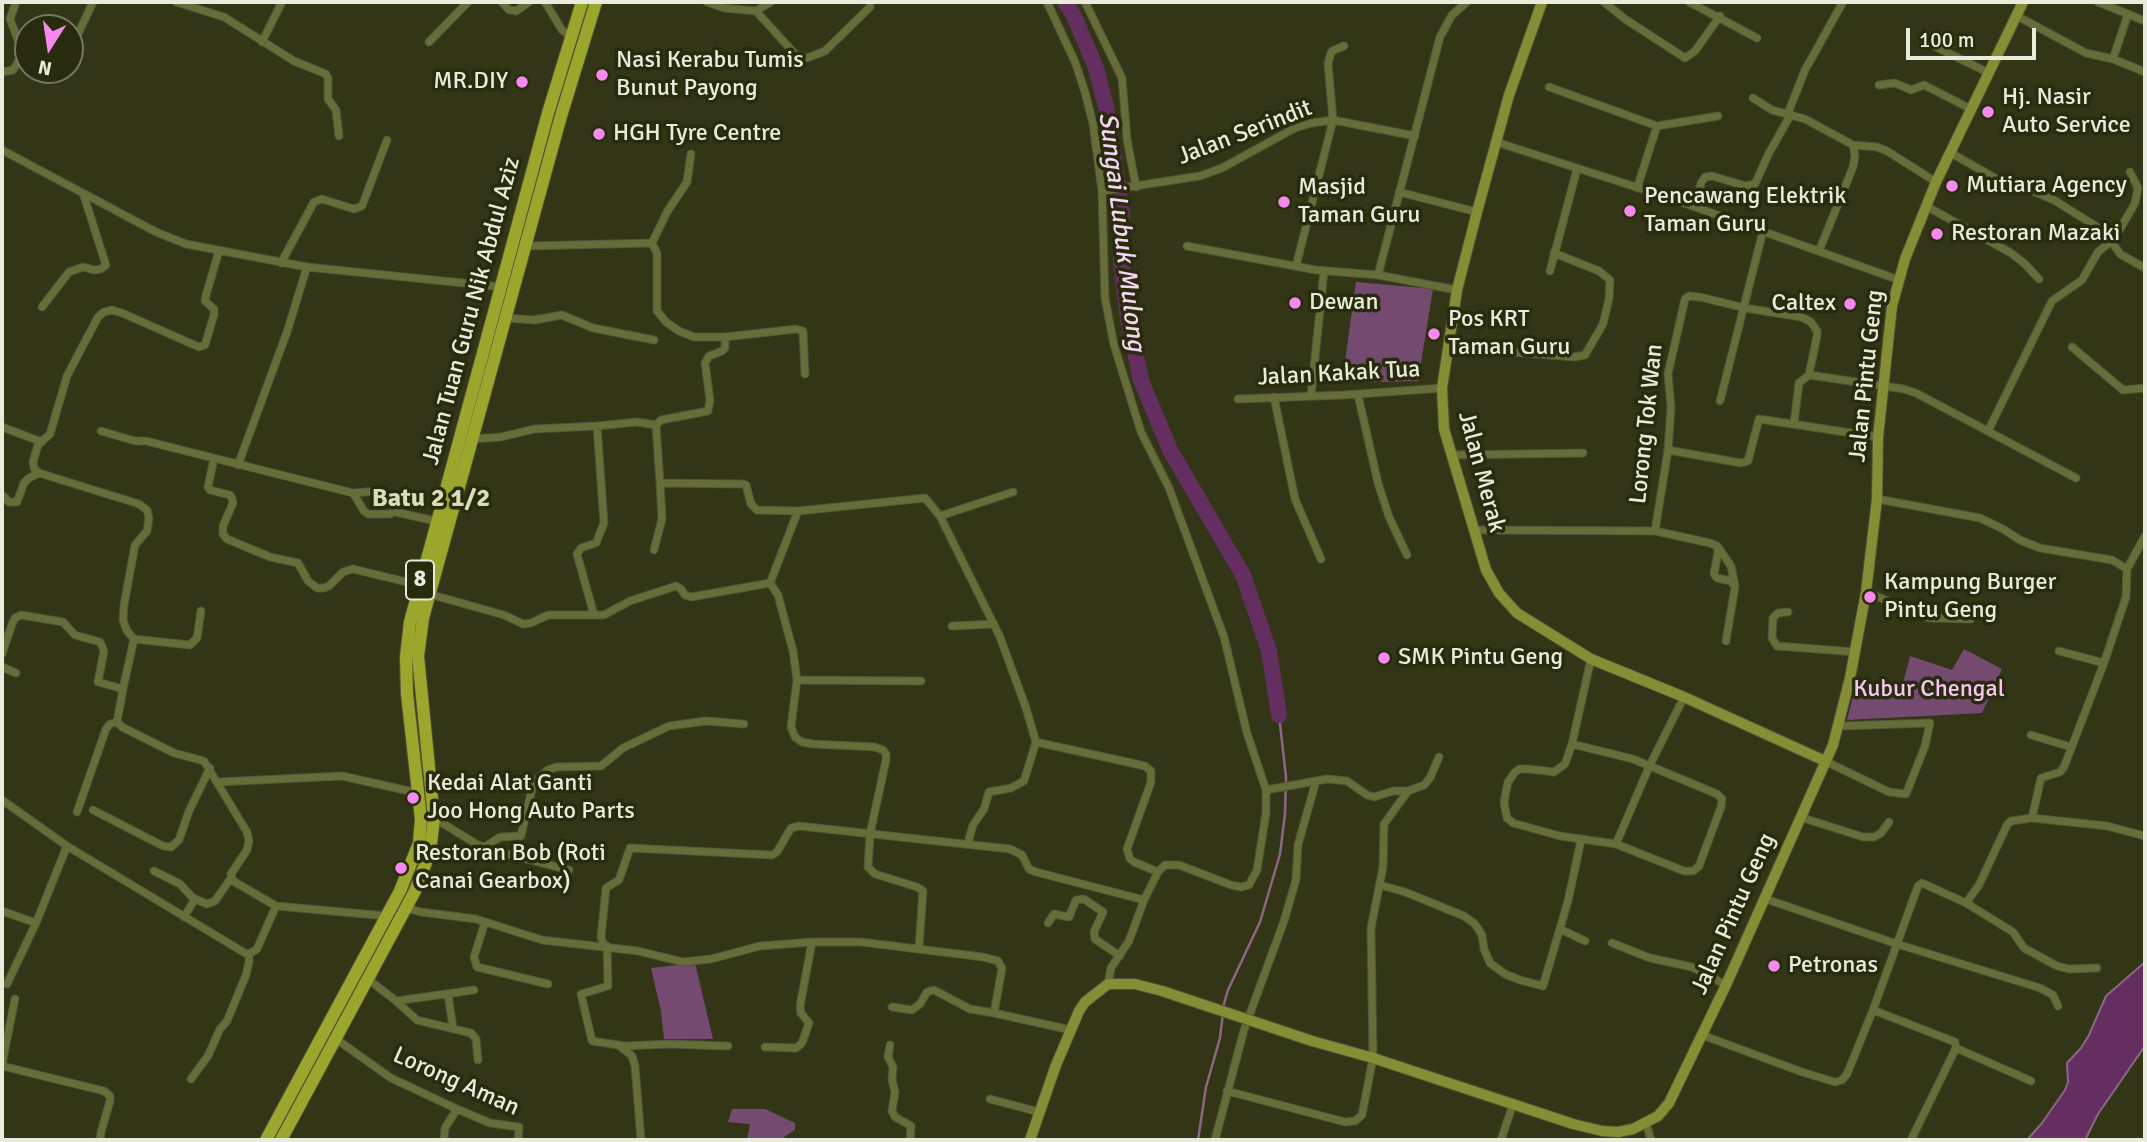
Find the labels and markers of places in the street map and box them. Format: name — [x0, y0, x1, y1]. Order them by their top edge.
place label: Nasi Kerabu Tumis Bunut Payong — [616, 47, 804, 103]
marker: Nasi Kerabu Tumis Bunut Payong — [594, 67, 610, 83]
place label: MR.DIY — [433, 68, 508, 96]
marker: MR.DIY — [514, 74, 530, 90]
place label: Hj. Nasir Auto Service — [2002, 84, 2131, 140]
marker: Hj. Nasir Auto Service — [1980, 104, 1996, 120]
place label: HGH Tyre Centre — [613, 120, 781, 148]
marker: HGH Tyre Centre — [591, 126, 607, 142]
place label: Mutiara Agency — [1966, 172, 2127, 200]
place label: Masjid Taman Guru — [1298, 174, 1420, 230]
marker: Mutiara Agency — [1944, 178, 1960, 194]
place label: Pencawang Elektrik Taman Guru — [1644, 183, 1846, 239]
marker: Masjid Taman Guru — [1276, 194, 1292, 210]
marker: Pencawang Elektrik Taman Guru — [1622, 203, 1638, 219]
place label: Restoran Mazaki — [1951, 220, 2120, 248]
marker: Restoran Mazaki — [1929, 226, 1945, 242]
place label: Dewan — [1309, 289, 1379, 317]
place label: Caltex — [1772, 290, 1836, 318]
marker: Dewan — [1287, 295, 1303, 311]
marker: Caltex — [1842, 296, 1858, 312]
place label: Pos KRT Taman Guru — [1448, 306, 1570, 362]
marker: Pos KRT Taman Guru — [1426, 326, 1442, 342]
place label: Kampung Burger Pintu Geng — [1884, 569, 2056, 625]
marker: Kampung Burger Pintu Geng — [1862, 589, 1878, 605]
place label: SMK Pintu Geng — [1398, 644, 1563, 672]
marker: SMK Pintu Geng — [1376, 650, 1392, 666]
place label: Kedai Alat Ganti Joo Hong Auto Parts — [427, 770, 635, 826]
marker: Kedai Alat Ganti Joo Hong Auto Parts — [405, 790, 421, 806]
place label: Restoran Bob (Roti Canai Gearbox) — [415, 840, 606, 896]
marker: Restoran Bob (Roti Canai Gearbox) — [393, 860, 409, 876]
place label: Petronas — [1788, 952, 1878, 980]
marker: Petronas — [1766, 958, 1782, 974]

